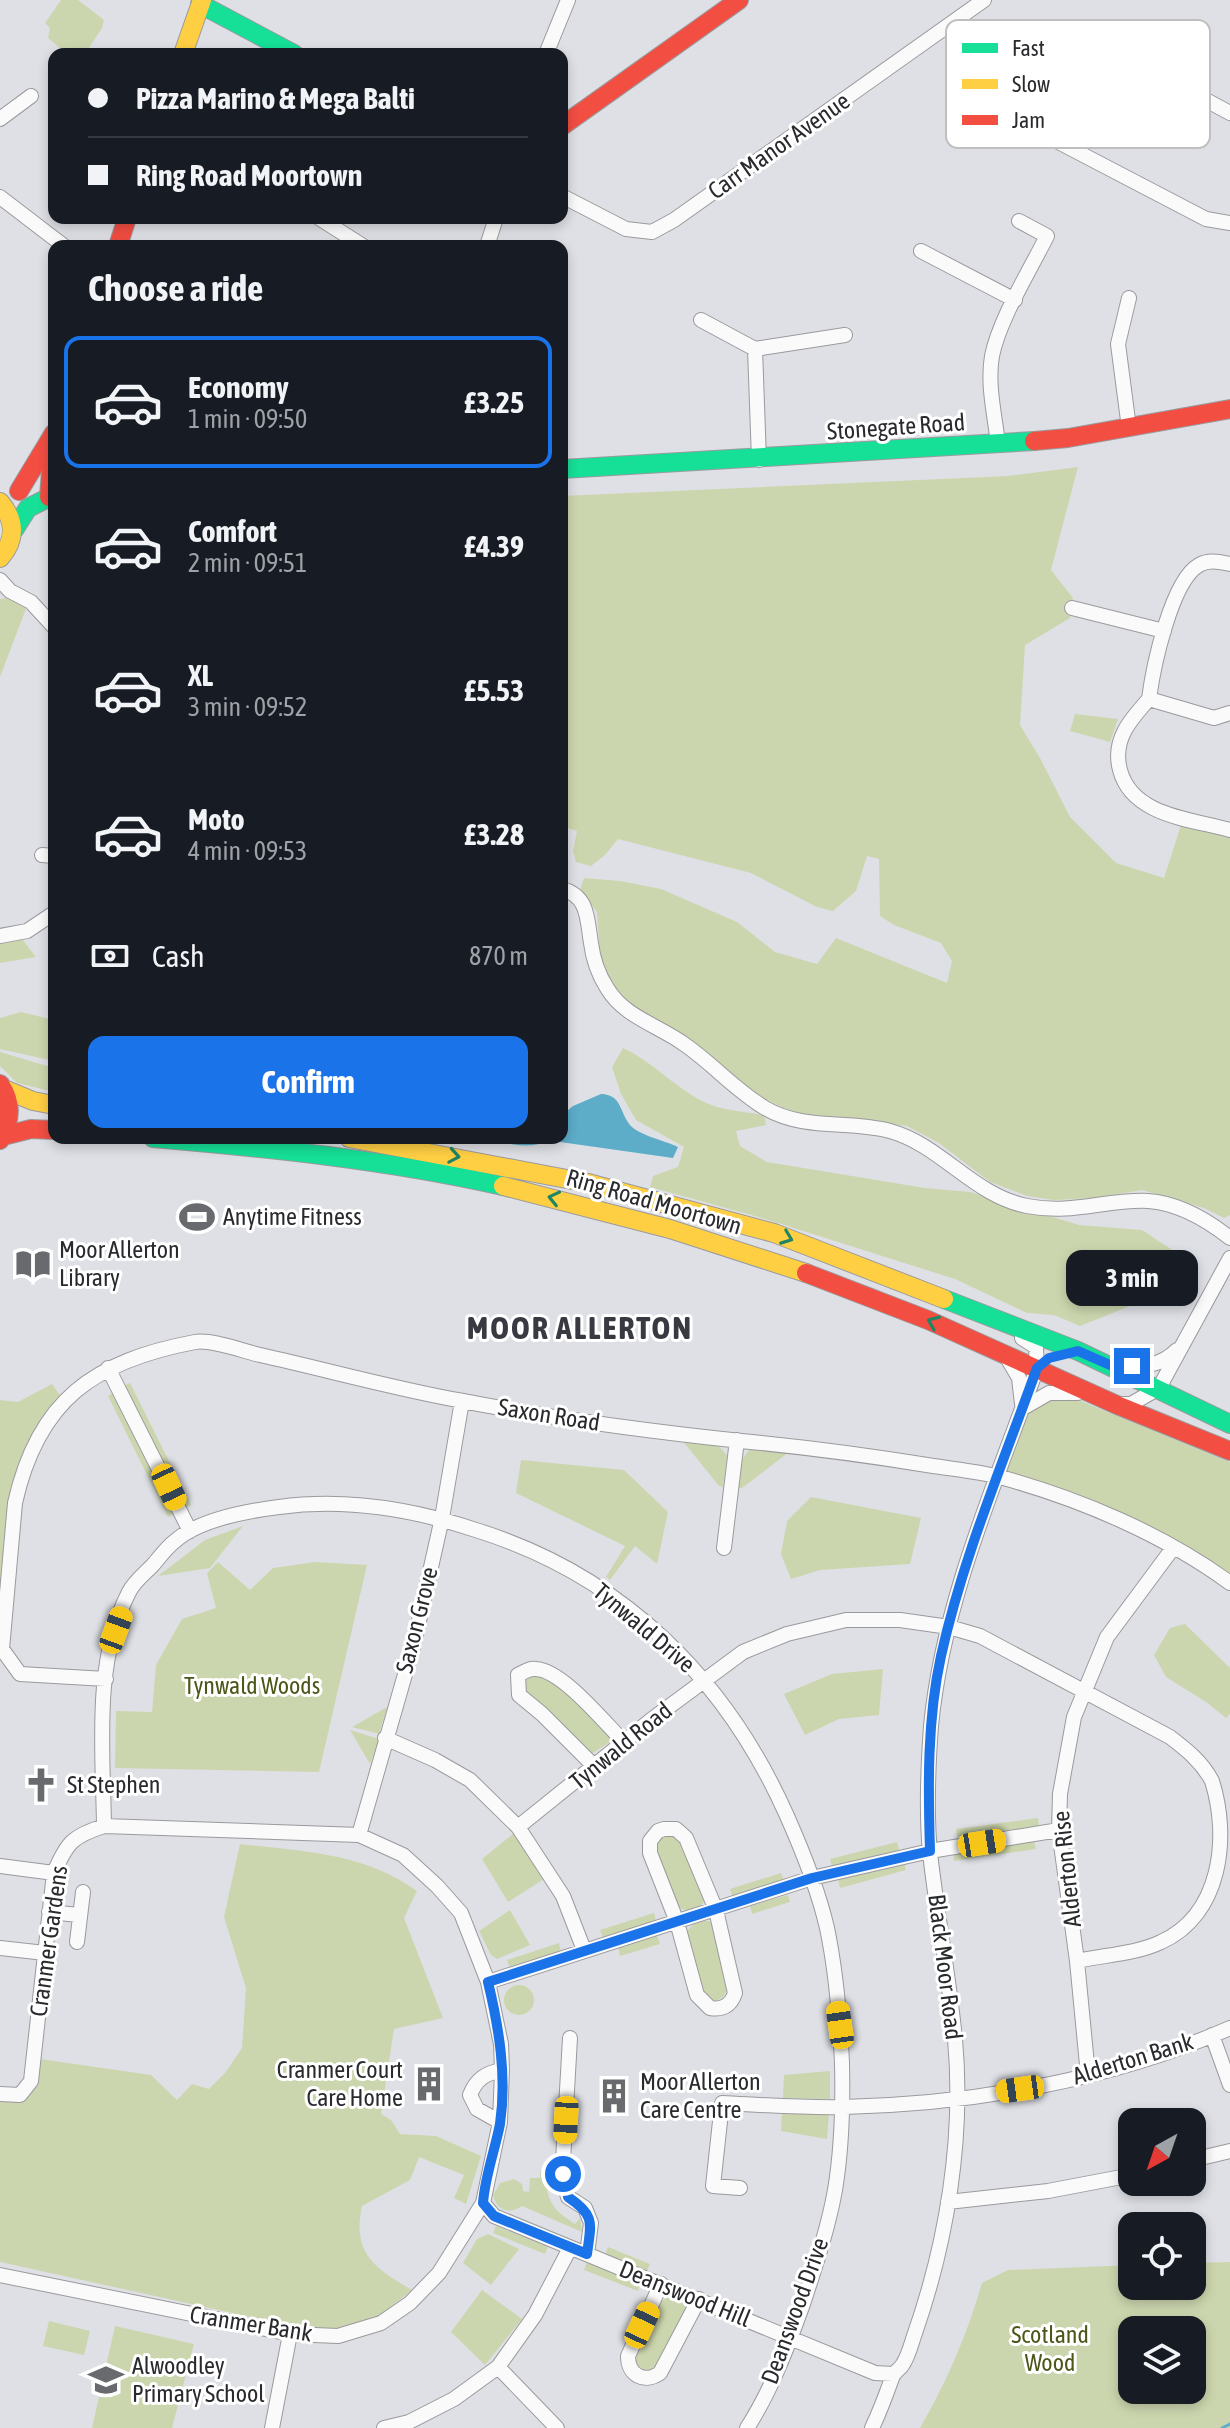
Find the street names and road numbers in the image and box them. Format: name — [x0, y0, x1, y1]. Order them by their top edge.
street label: Carr Manor Avenue — [703, 87, 855, 204]
street label: Stonegate Road — [826, 408, 966, 445]
street label: Ring Road Moortown — [563, 1164, 745, 1239]
street label: Saxon Road — [496, 1393, 602, 1436]
street label: Saxon Grove — [390, 1564, 443, 1676]
street label: Tynwald Drive — [588, 1578, 700, 1678]
street label: Tynwald Road — [564, 1696, 677, 1795]
street label: Alderton Rise — [1047, 1810, 1086, 1929]
street label: Cranmer Gardens — [25, 1864, 72, 2018]
street label: Black Moor Road — [923, 1893, 968, 2041]
street label: Alderton Bank — [1069, 2027, 1197, 2090]
street label: Deanswood Drive — [756, 2234, 833, 2388]
street label: Deanswood Hill — [616, 2255, 755, 2332]
street label: Cranmer Bank — [188, 2301, 315, 2347]

